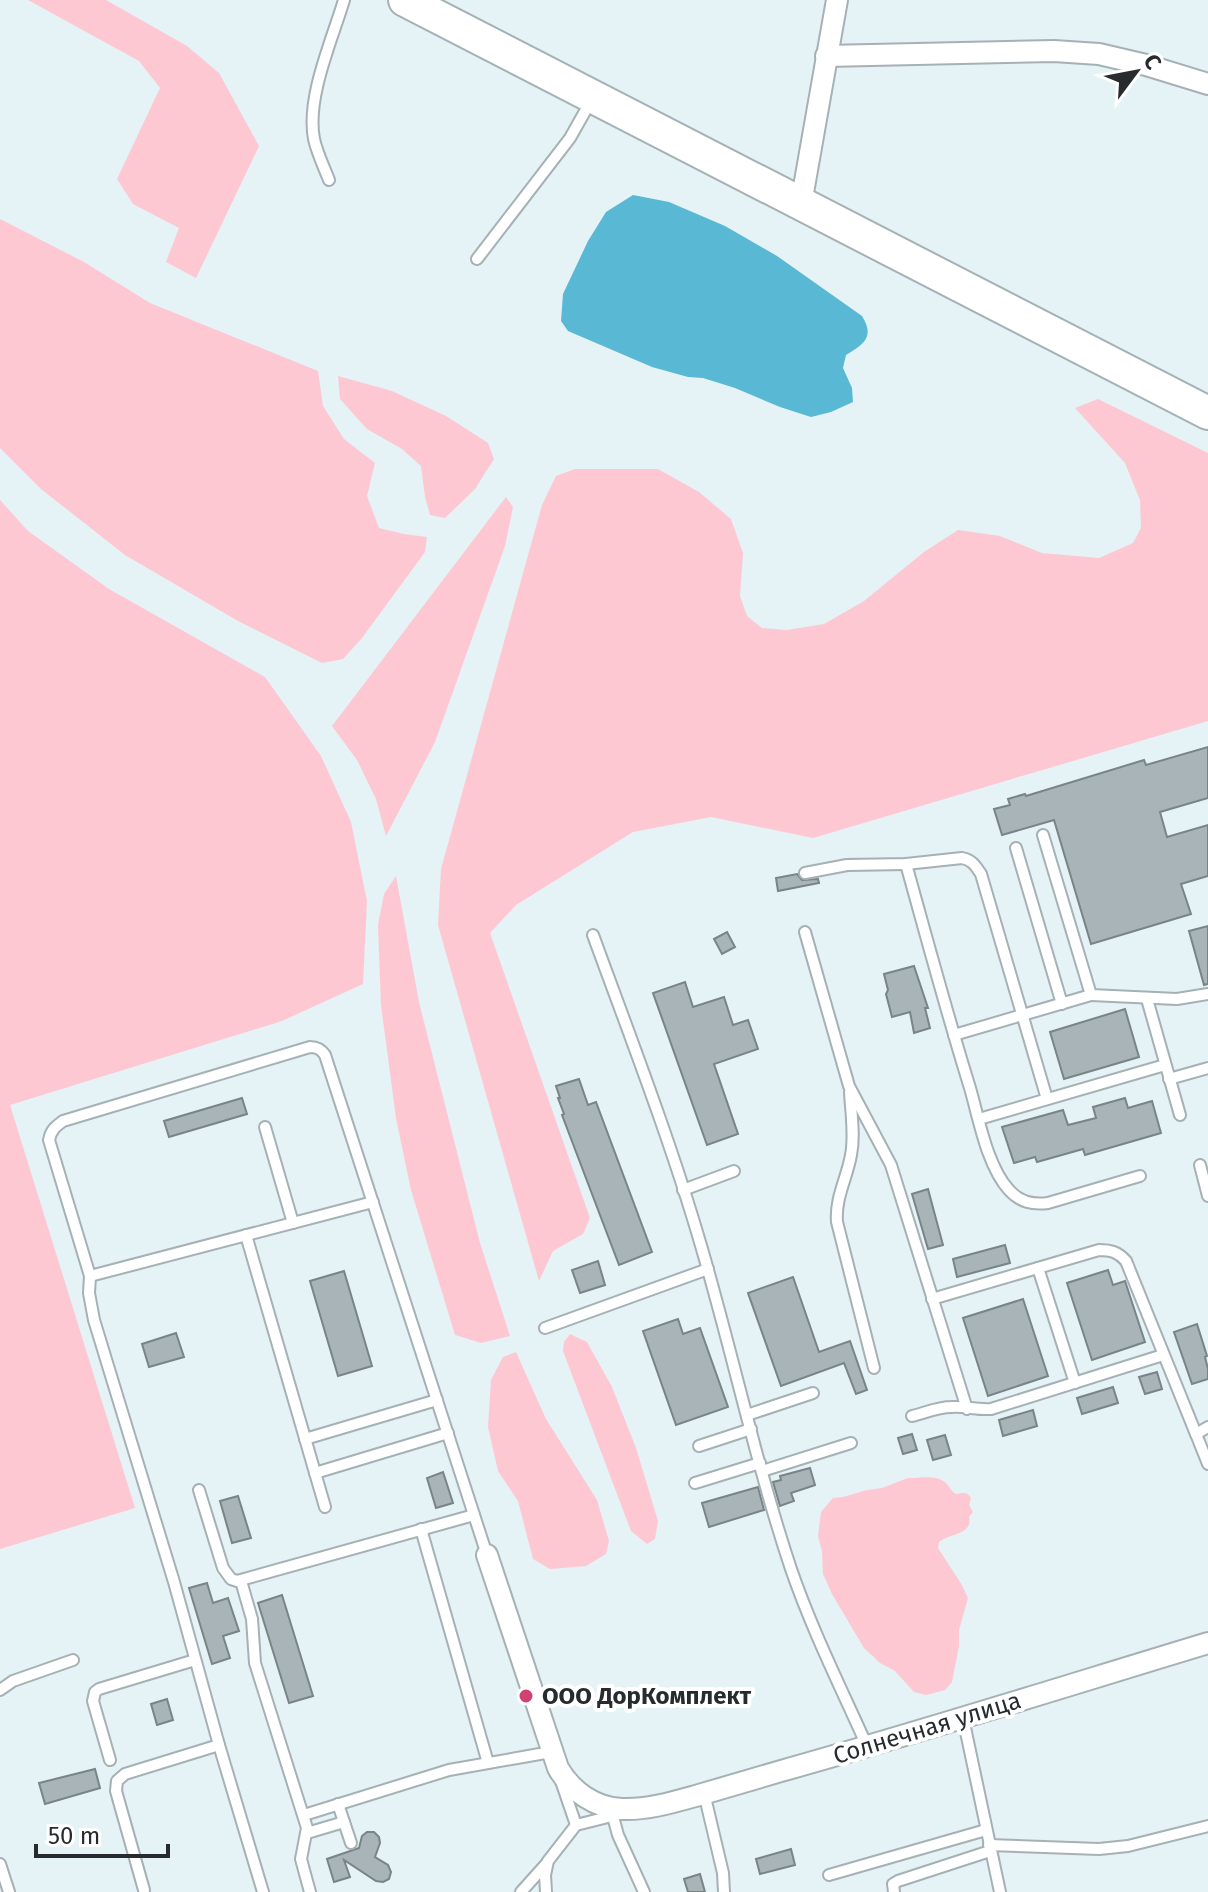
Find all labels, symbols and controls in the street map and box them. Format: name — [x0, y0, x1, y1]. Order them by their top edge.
north arrow — [1096, 32, 1176, 112]
text: С — [1138, 49, 1168, 74]
place label: ООО ДорКомплект — [542, 1682, 752, 1710]
street label: Солнечная улица — [830, 1686, 1024, 1770]
marker: ООО ДорКомплект — [517, 1687, 535, 1705]
scale bar — [36, 1808, 168, 1858]
text: 50 m — [48, 1822, 100, 1850]

